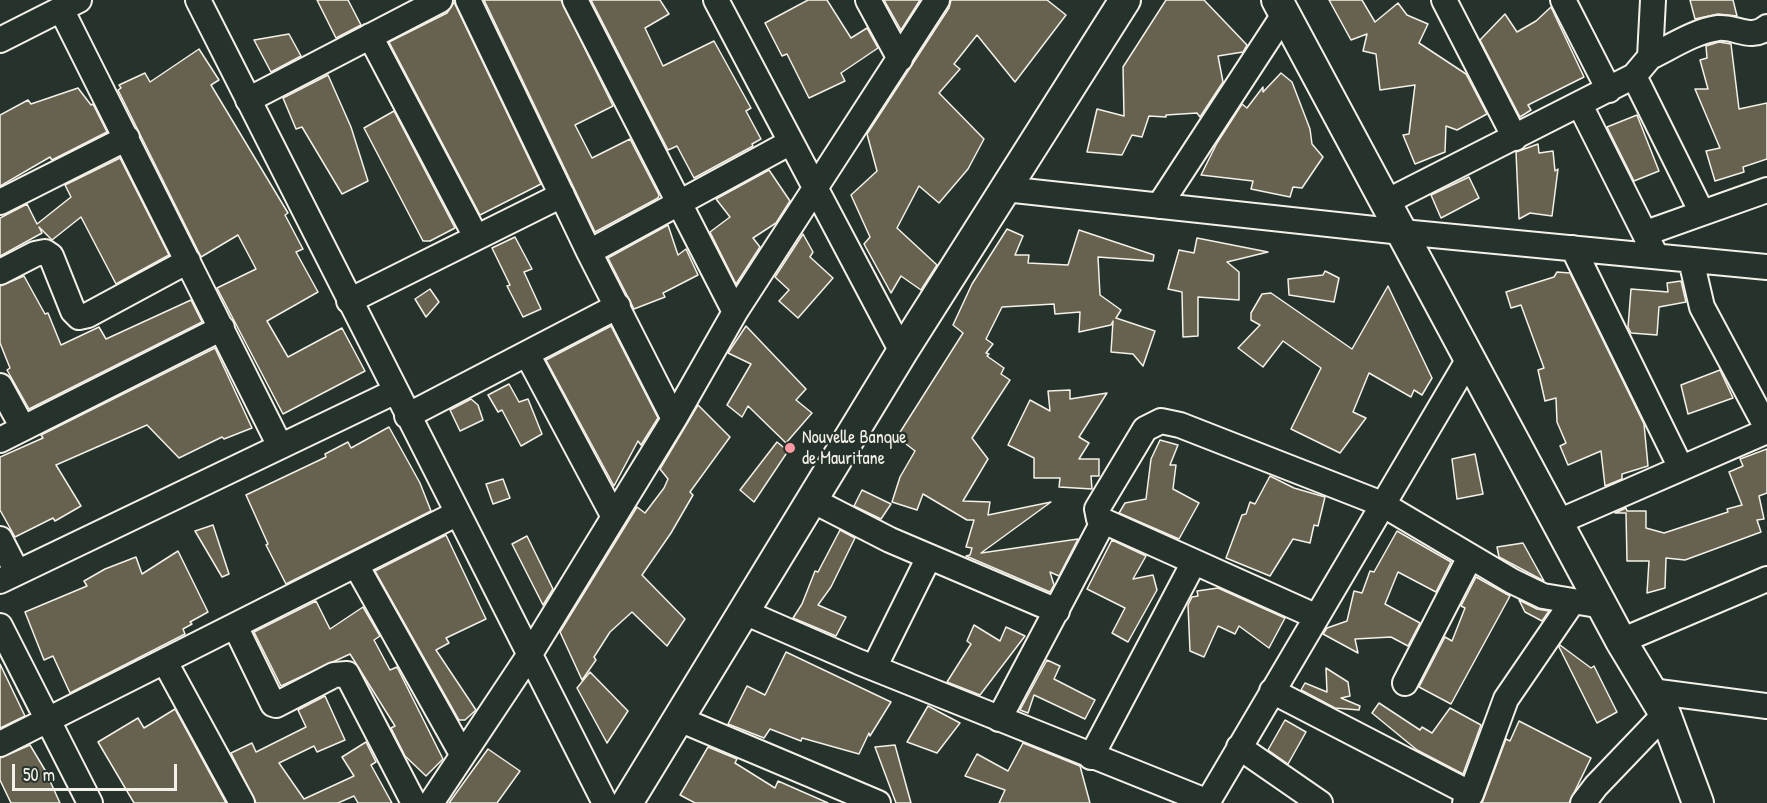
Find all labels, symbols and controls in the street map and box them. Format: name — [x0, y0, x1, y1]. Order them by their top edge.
place label: Nouvelle Banque de Mauritane — [802, 427, 906, 470]
marker: Nouvelle Banque de Mauritane — [783, 441, 797, 455]
scale bar — [15, 752, 180, 790]
text: 50 m — [23, 762, 55, 787]

